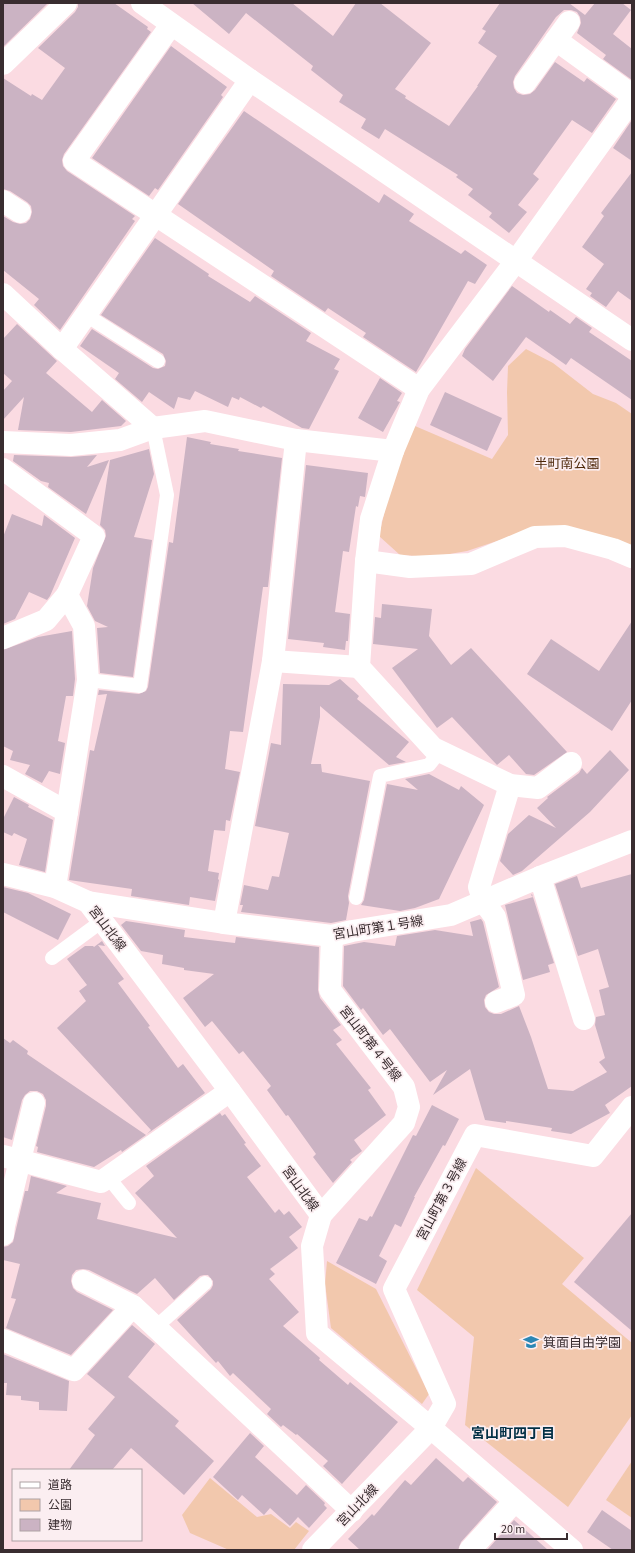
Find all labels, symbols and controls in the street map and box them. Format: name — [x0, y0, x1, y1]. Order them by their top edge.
park label: 半町南公園 — [534, 455, 600, 473]
street label: 宮山北線 — [84, 902, 130, 955]
street label: 宮山町第１号線 — [332, 912, 425, 944]
street label: 宮山町第４号線 — [335, 1002, 405, 1085]
street label: 宮山町第３号線 — [413, 1155, 471, 1244]
street label: 宮山北線 — [278, 1162, 323, 1215]
school or university icon: 箕面自由学園 — [522, 1333, 540, 1351]
place label: 箕面自由学園 — [543, 1334, 621, 1352]
district label: 宮山町四丁目 — [471, 1424, 555, 1444]
legend — [12, 1469, 142, 1541]
text: 道路 — [48, 1477, 72, 1494]
street label: 宮山北線 — [333, 1481, 382, 1531]
text: 公園 — [48, 1497, 72, 1514]
scale bar — [495, 1515, 567, 1541]
text: 建物 — [48, 1517, 72, 1534]
text: 20 m — [501, 1521, 525, 1538]

